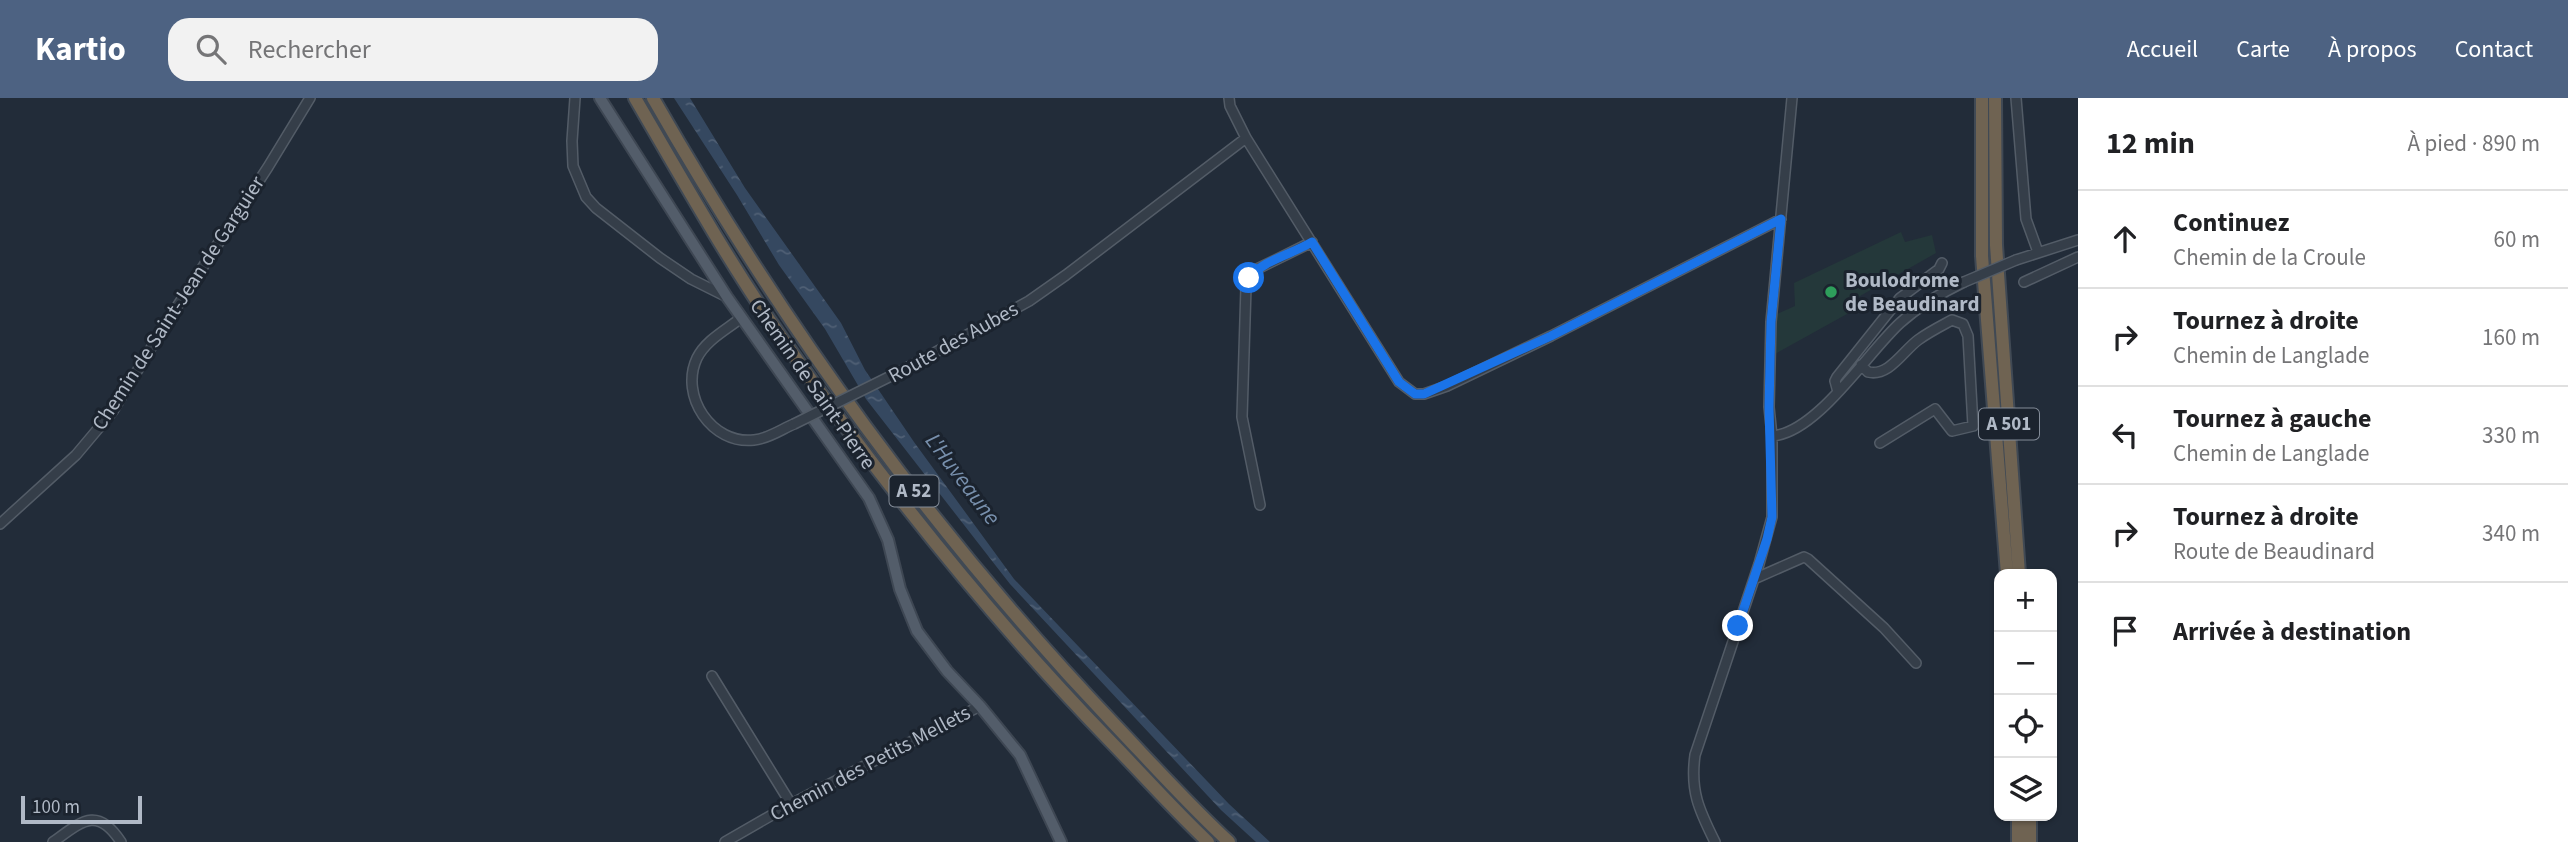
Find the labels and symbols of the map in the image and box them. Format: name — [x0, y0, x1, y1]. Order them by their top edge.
street label: Chemin de Saint-Jean de Garguier — [84, 169, 272, 436]
route start — [1233, 262, 1264, 293]
place label: Boulodrome de Beaudinard — [1845, 265, 1980, 319]
marker: Boulodrome de Beaudinard — [1823, 284, 1839, 300]
street label: Chemin de Saint-Pierre — [743, 293, 883, 475]
street label: Route des Aubes — [883, 294, 1024, 390]
road number: A 501 — [1979, 408, 2039, 440]
water label: L'Huveaune — [917, 426, 1009, 532]
road number: A 52 — [890, 476, 939, 506]
route end — [1722, 610, 1753, 641]
street label: Chemin des Petits Mellets — [764, 697, 976, 829]
scale bar — [21, 793, 142, 825]

